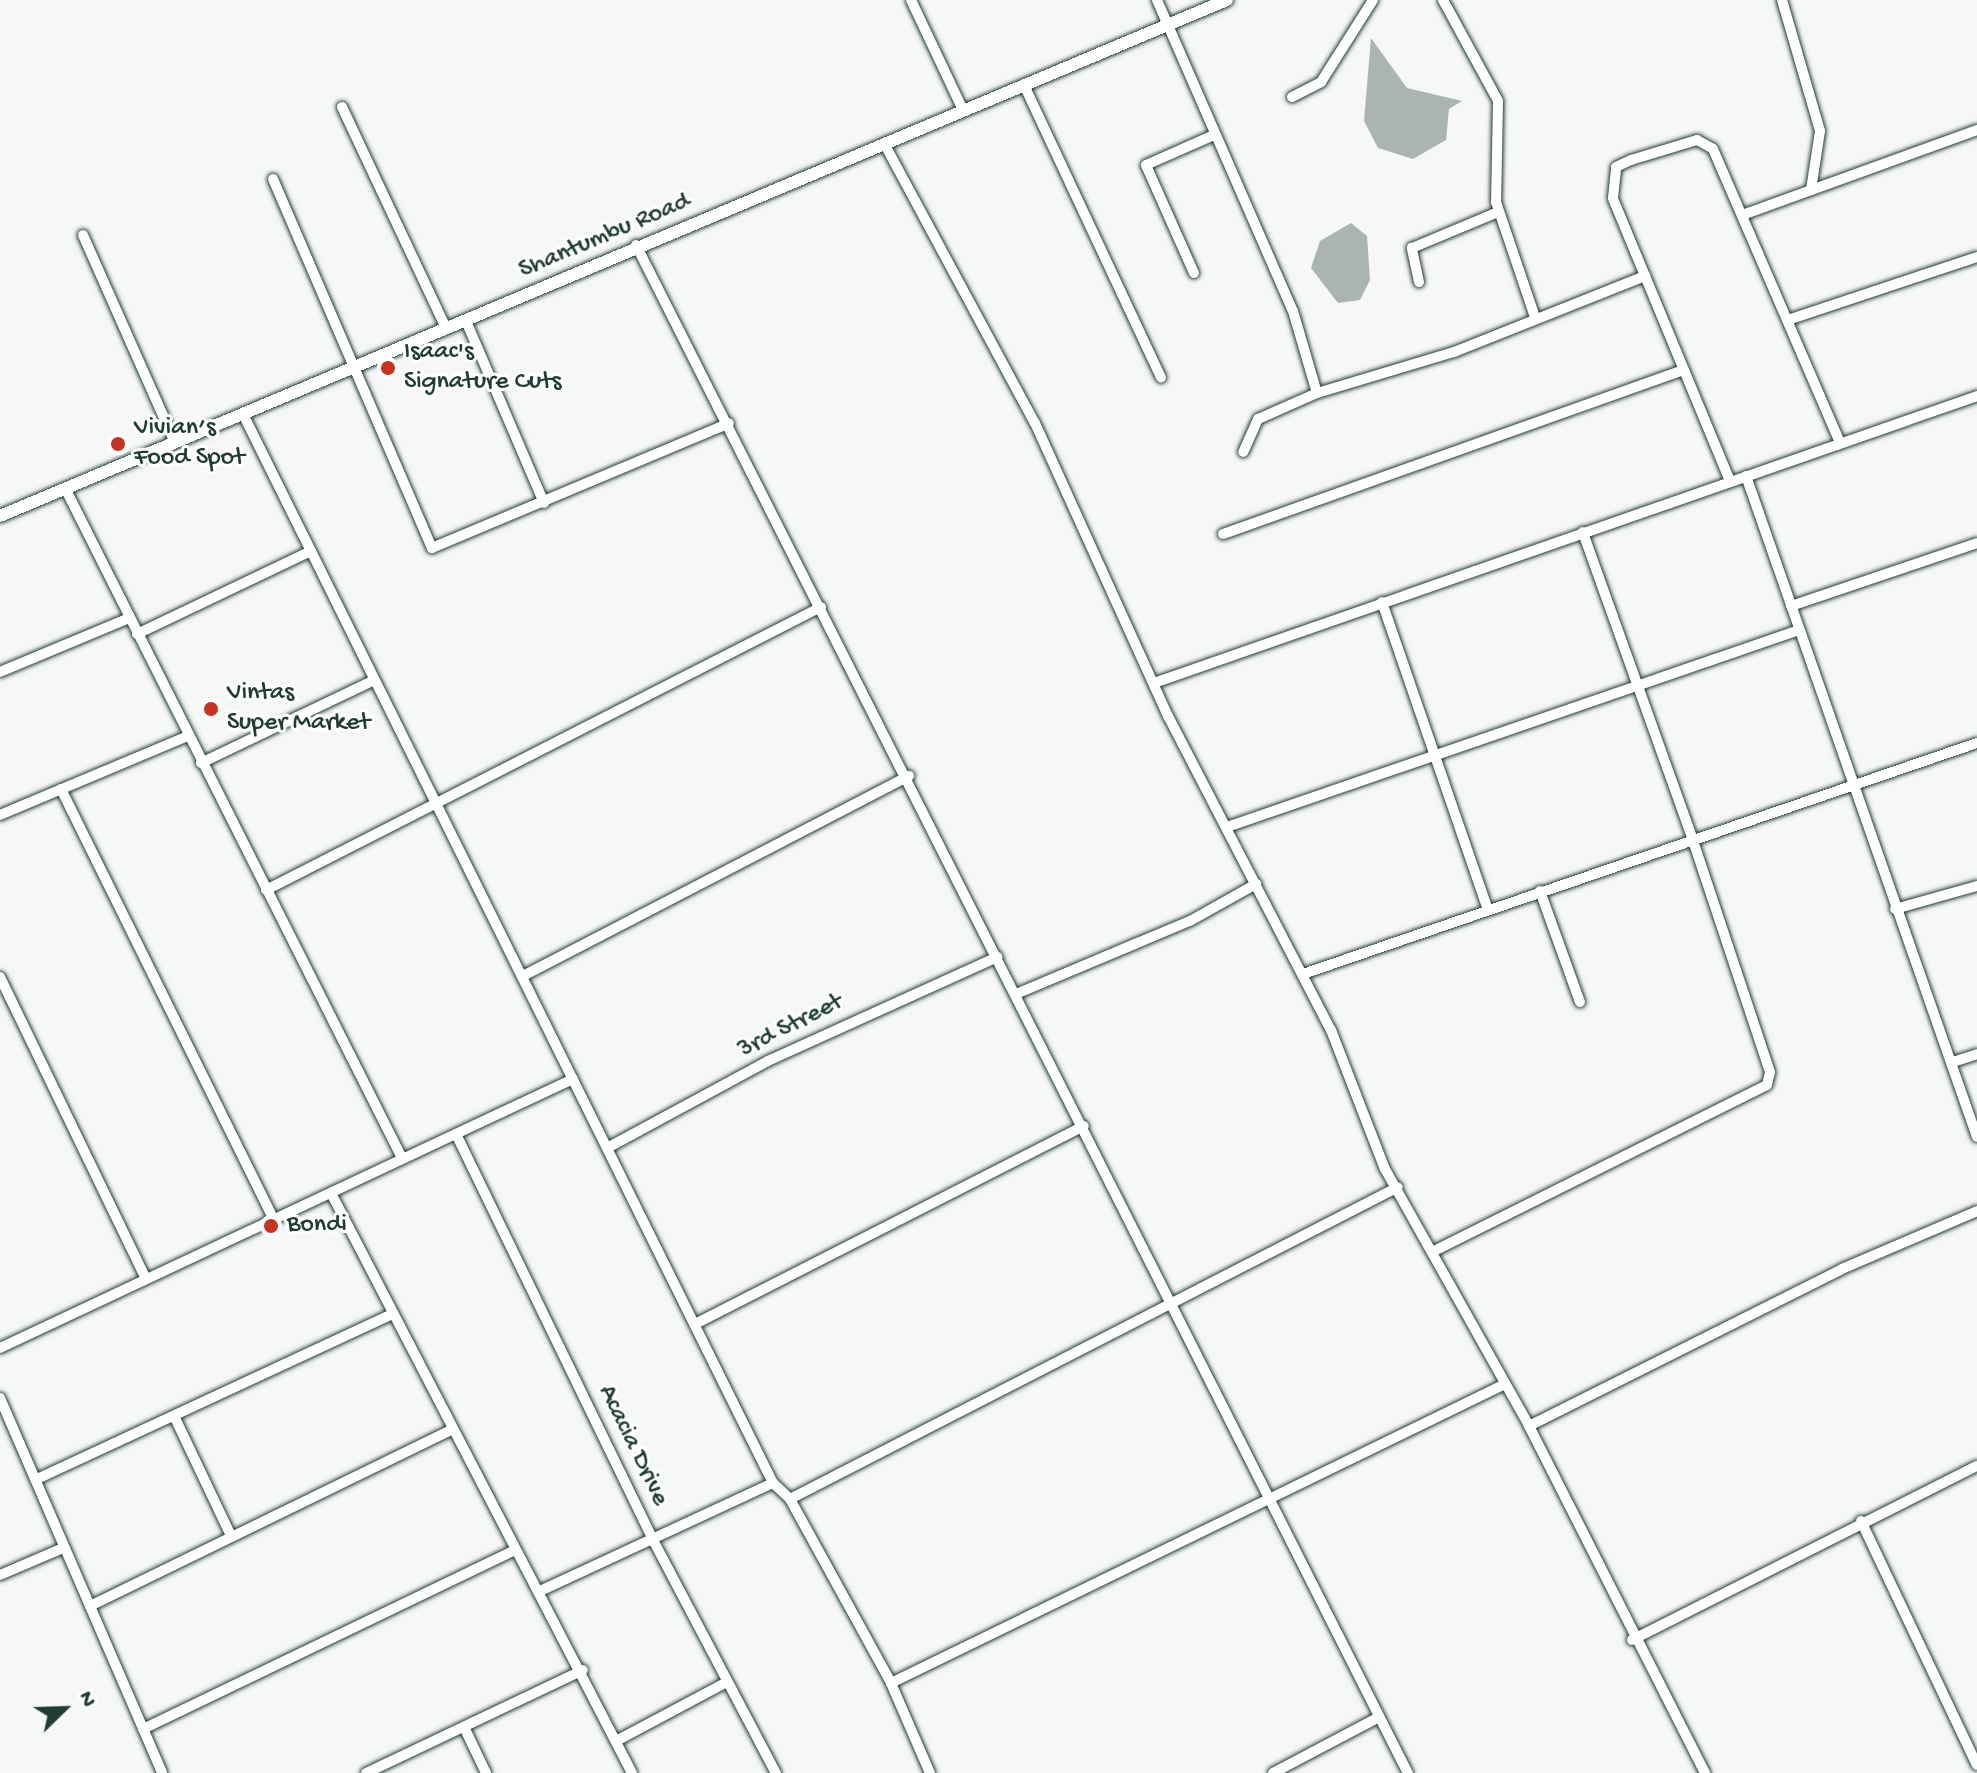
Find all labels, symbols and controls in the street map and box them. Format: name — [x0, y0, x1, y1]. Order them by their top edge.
street label: Shantumbu Road — [515, 187, 695, 287]
place label: Isaac's Signature Cuts — [404, 337, 561, 398]
marker: Isaac's Signature Cuts — [379, 359, 397, 377]
place label: Vivian’s Food Spot — [134, 413, 245, 474]
marker: Vivian’s Food Spot — [109, 435, 127, 453]
place label: Vintas Super Market — [227, 678, 370, 740]
marker: Vintas Super Market — [202, 700, 220, 718]
street label: 3rd Street — [733, 987, 849, 1067]
place label: Bondi — [287, 1210, 347, 1242]
marker: Bondi — [262, 1217, 280, 1235]
street label: Acacia Drive — [589, 1381, 675, 1511]
north arrow — [24, 1669, 104, 1749]
text: N — [71, 1688, 101, 1711]

